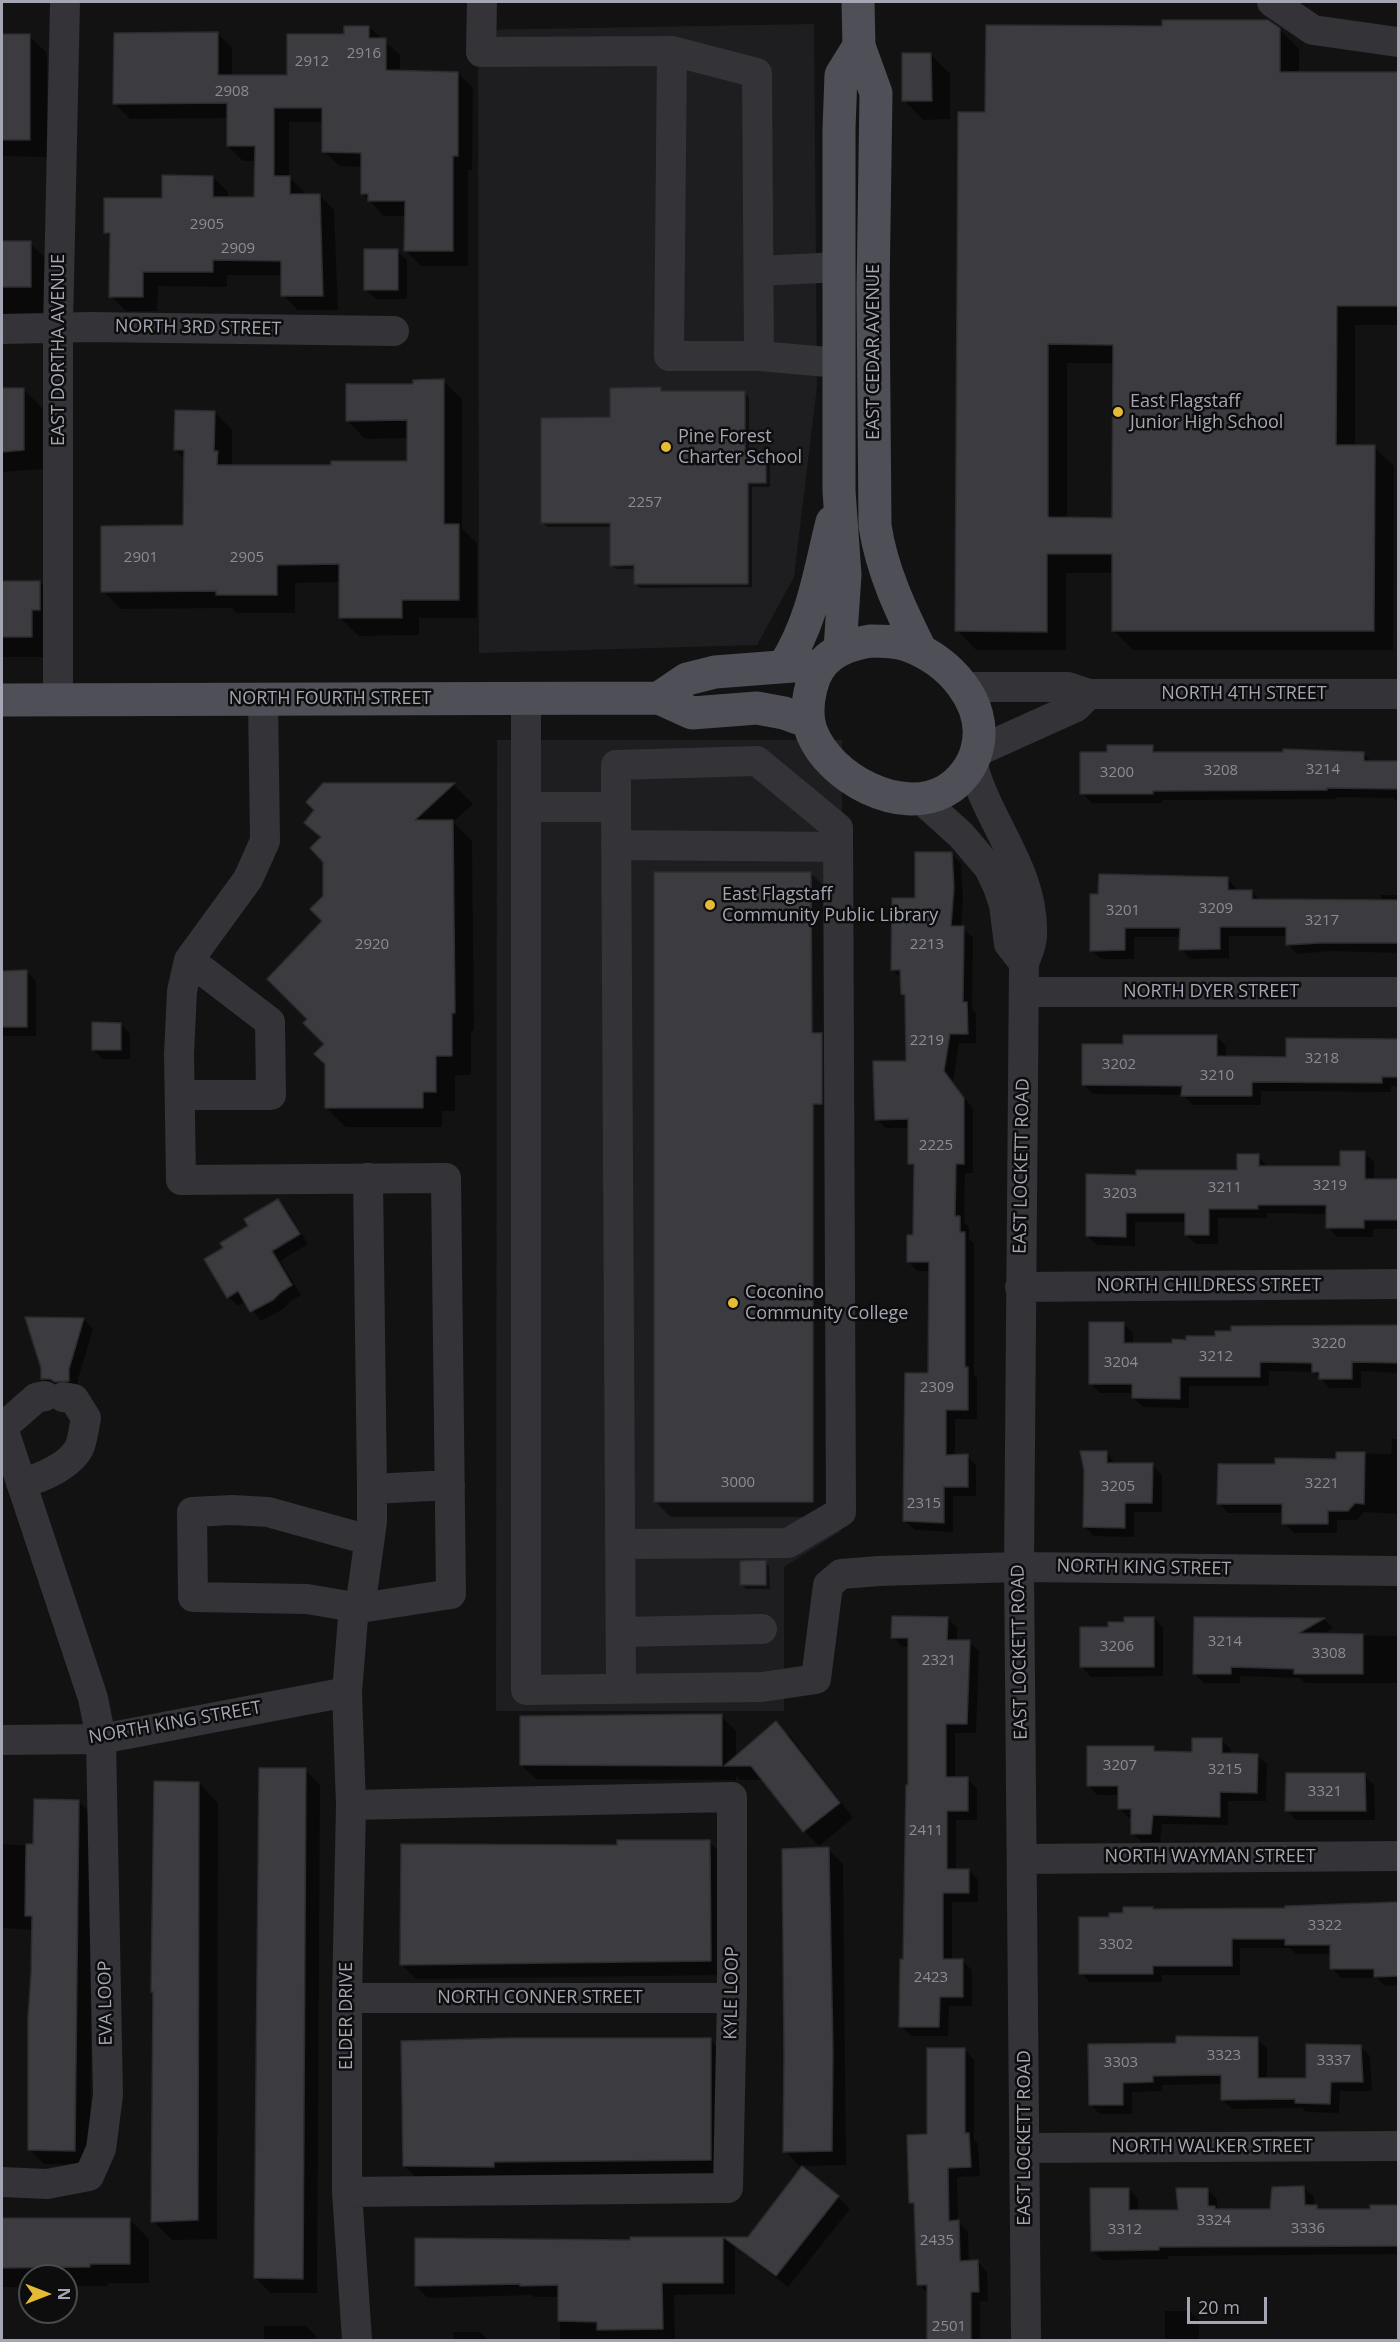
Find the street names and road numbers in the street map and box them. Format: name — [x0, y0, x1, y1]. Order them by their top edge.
street label: EAST DORTHA AVENUE — [48, 254, 70, 446]
street label: EAST CEDAR AVENUE — [863, 264, 885, 440]
street label: NORTH 3RD STREET — [115, 316, 281, 340]
street label: NORTH 4TH STREET — [1161, 683, 1327, 705]
street label: NORTH FOURTH STREET — [229, 688, 431, 710]
street label: NORTH DYER STREET — [1123, 981, 1299, 1003]
street label: EAST LOCKETT ROAD — [1010, 1078, 1034, 1254]
street label: NORTH CHILDRESS STREET — [1097, 1275, 1321, 1297]
street label: NORTH KING STREET — [1056, 1556, 1232, 1580]
street label: EAST LOCKETT ROAD — [1008, 1564, 1032, 1740]
street label: NORTH KING STREET — [87, 1697, 263, 1749]
street label: NORTH WAYMAN STREET — [1104, 1846, 1316, 1868]
street label: KYLE LOOP — [720, 1946, 744, 2040]
street label: EVA LOOP — [94, 1960, 118, 2046]
street label: ELDER DRIVE — [336, 1962, 358, 2070]
street label: NORTH CONNER STREET — [437, 1987, 643, 2009]
street label: EAST LOCKETT ROAD — [1014, 2050, 1036, 2226]
street label: NORTH WALKER STREET — [1111, 2136, 1313, 2158]

